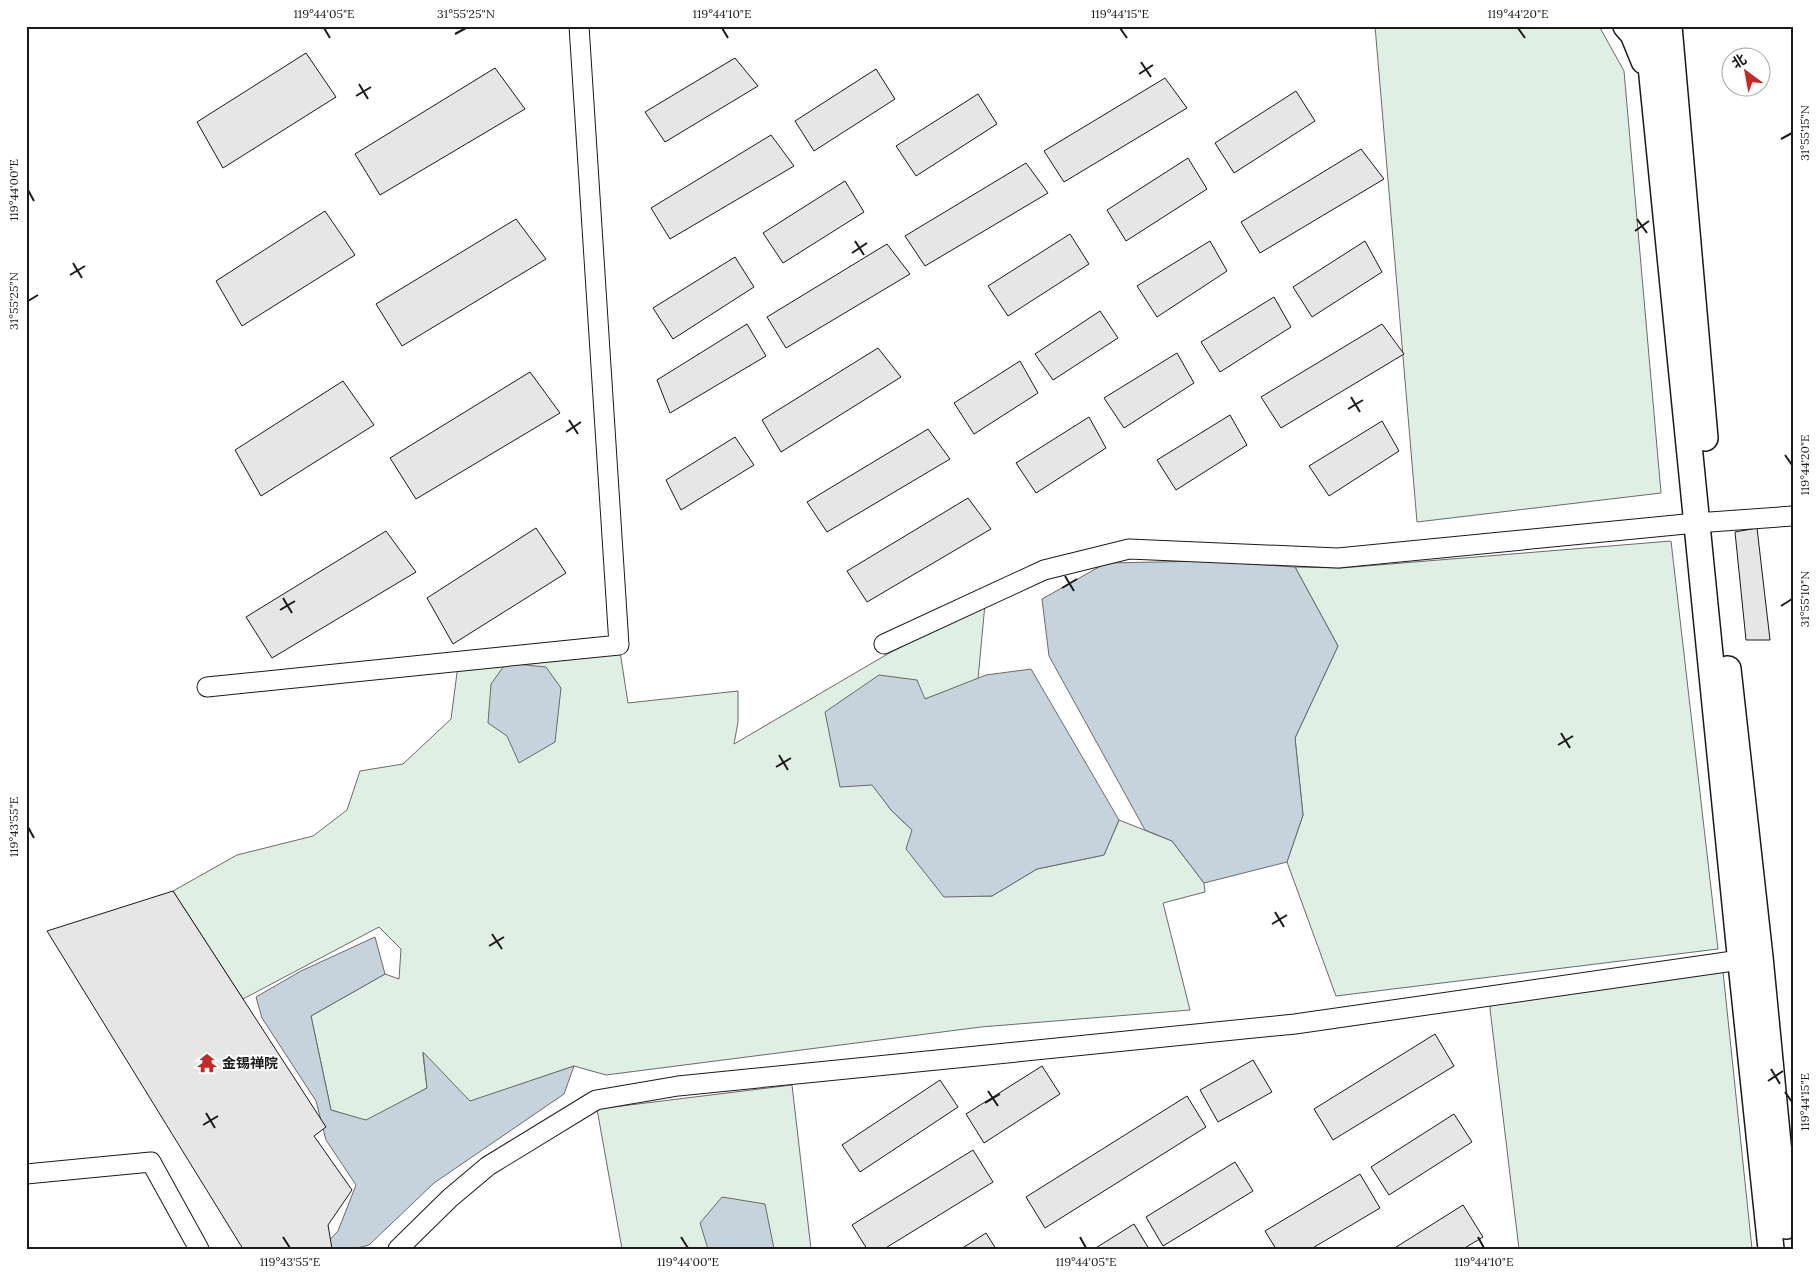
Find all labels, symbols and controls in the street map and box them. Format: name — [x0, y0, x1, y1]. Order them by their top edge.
text: 119°44'05"E — [293, 6, 355, 21]
text: 31°55'25"N — [437, 6, 495, 21]
text: 119°44'10"E — [693, 6, 751, 21]
text: 119°44'15"E — [1091, 6, 1149, 21]
text: 119°44'20"E — [1487, 6, 1549, 21]
north arrow — [1722, 48, 1772, 98]
text: 北 — [1728, 50, 1750, 72]
text: 31°55'15"N — [1797, 105, 1812, 161]
text: 119°44'00"E — [6, 159, 21, 221]
text: 31°55'25"N — [6, 272, 21, 330]
text: 119°44'20"E — [1797, 434, 1812, 496]
text: 31°55'10"N — [1797, 571, 1812, 627]
text: 119°43'55"E — [6, 797, 21, 857]
temple icon: 金锡禅院 — [196, 1052, 218, 1074]
place label: 金锡禅院 — [222, 1054, 278, 1072]
text: 119°44'15"E — [1797, 1073, 1812, 1131]
text: 119°43'55"E — [260, 1254, 320, 1269]
text: 119°44'00"E — [657, 1254, 719, 1269]
text: 119°44'05"E — [1055, 1254, 1117, 1269]
text: 119°44'10"E — [1455, 1254, 1513, 1269]

